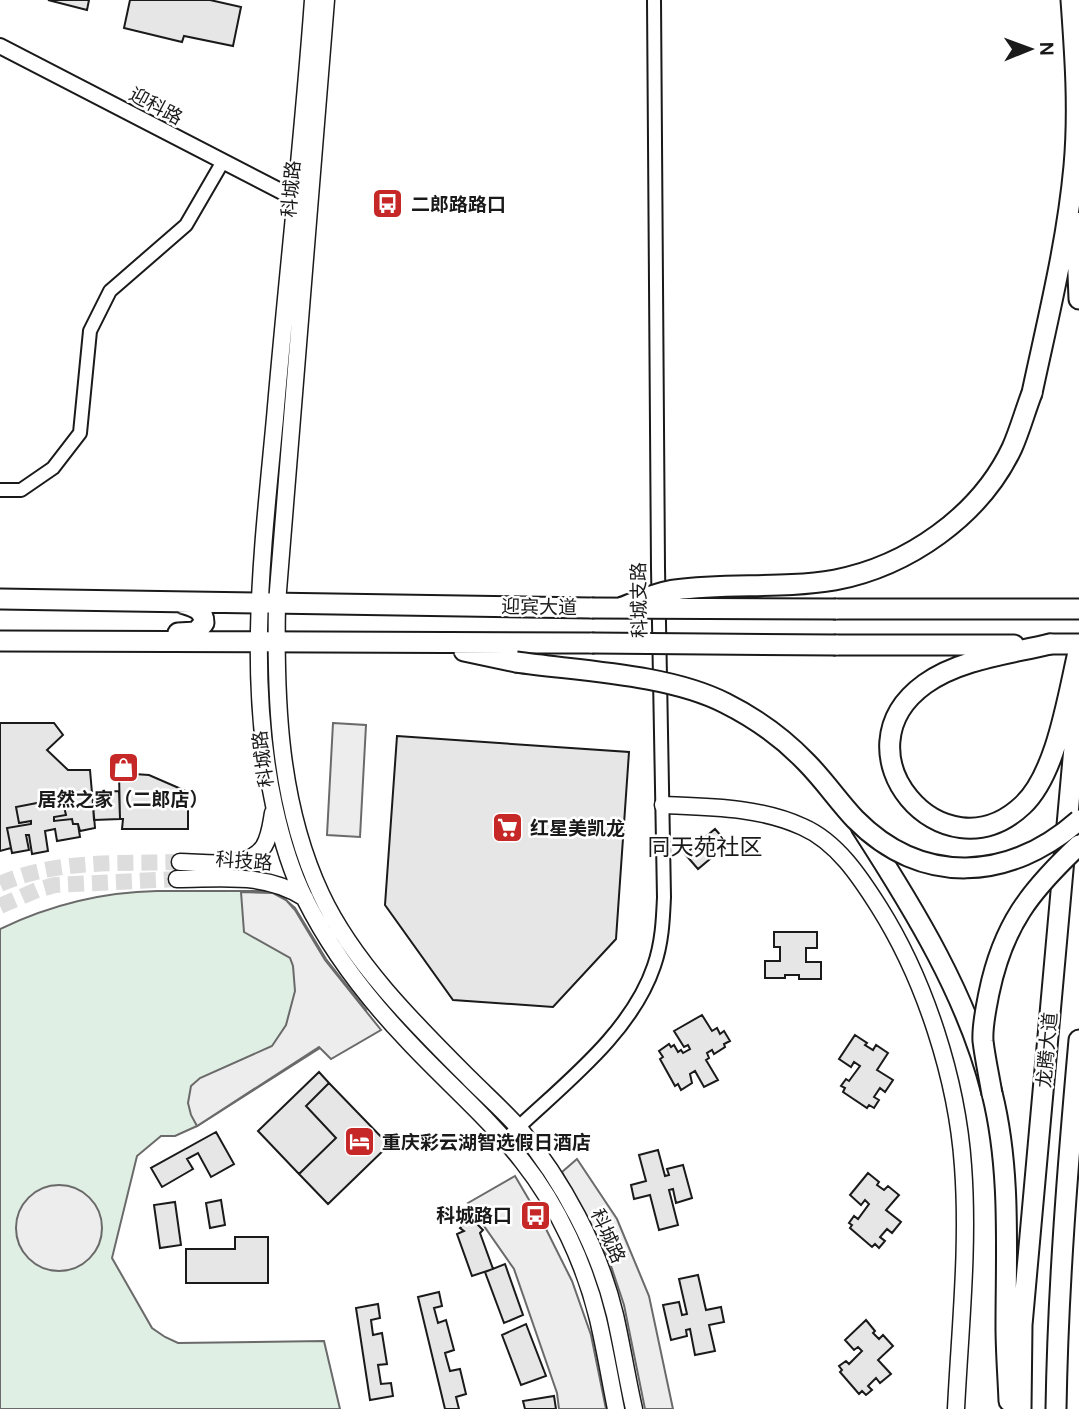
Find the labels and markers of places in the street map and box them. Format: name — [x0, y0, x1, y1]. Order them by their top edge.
bus stop icon: 二郎路路口 — [371, 187, 405, 221]
place label: 二郎路路口 — [411, 192, 506, 217]
shop icon: 居然之家（二郎店） — [106, 751, 140, 785]
place label: 居然之家（二郎店） — [37, 787, 209, 812]
supermarket icon: 红星美凯龙 — [490, 811, 524, 845]
place label: 红星美凯龙 — [530, 816, 625, 841]
hotel icon: 重庆彩云湖智选假日酒店 — [342, 1125, 376, 1159]
place label: 重庆彩云湖智选假日酒店 — [382, 1130, 591, 1155]
bus stop icon: 科城路口 — [518, 1198, 552, 1232]
place label: 科城路口 — [436, 1203, 512, 1228]

